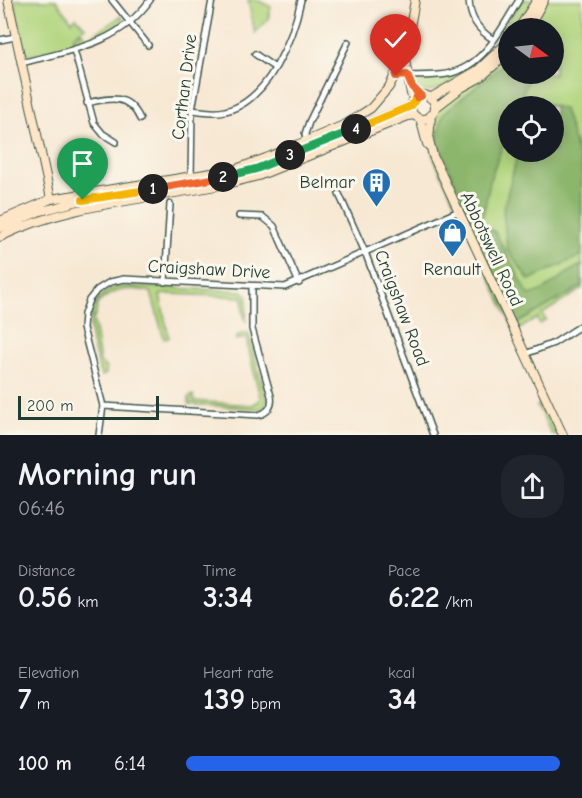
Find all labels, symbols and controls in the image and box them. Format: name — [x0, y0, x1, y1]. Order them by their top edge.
pin — [370, 14, 421, 76]
north arrow — [498, 18, 564, 84]
map controls — [498, 18, 564, 162]
icon: check — [379, 23, 412, 56]
street label: Corthan Drive — [168, 33, 201, 141]
button: locate — [498, 96, 564, 162]
pin: 4 — [341, 114, 371, 144]
text: 4 — [352, 120, 360, 138]
pin — [57, 138, 108, 200]
pin: 3 — [275, 140, 305, 170]
text: 3 — [286, 146, 294, 164]
icon: arrive — [66, 147, 99, 180]
pin: 2 — [208, 162, 238, 192]
building icon: Belmar — [360, 166, 392, 208]
text: 2 — [219, 168, 227, 186]
place label: Belmar — [300, 172, 356, 193]
pin: 1 — [138, 174, 168, 204]
text: 1 — [150, 180, 156, 198]
street label: Abbotswell Road — [456, 189, 527, 310]
shop icon: Renault — [436, 216, 468, 258]
street label: Craigshaw Road — [370, 247, 433, 369]
street label: Craigshaw Drive — [147, 256, 271, 283]
place label: Renault — [423, 259, 481, 280]
scale bar — [18, 393, 159, 420]
text: 200 m — [27, 397, 73, 415]
text: Morning run — [18, 455, 197, 493]
button: share — [501, 455, 564, 518]
text: 06:46 — [18, 497, 65, 520]
text: Distance — [18, 562, 75, 580]
text: Time — [203, 562, 236, 580]
text: Pace — [388, 562, 420, 580]
text: 0.56 — [18, 580, 72, 615]
text: 3:34 — [203, 580, 253, 615]
text: 6:22 — [388, 580, 440, 615]
text: km — [72, 593, 99, 611]
text: /km — [440, 593, 473, 611]
text: Elevation — [18, 664, 79, 682]
text: Heart rate — [203, 664, 274, 682]
text: kcal — [388, 664, 415, 682]
text: 7 — [18, 682, 32, 717]
text: 139 — [203, 682, 245, 717]
text: 34 — [388, 682, 417, 717]
text: m — [32, 695, 50, 713]
text: bpm — [245, 695, 281, 713]
text: 100 m — [18, 752, 72, 775]
text: 6:14 — [114, 752, 146, 775]

